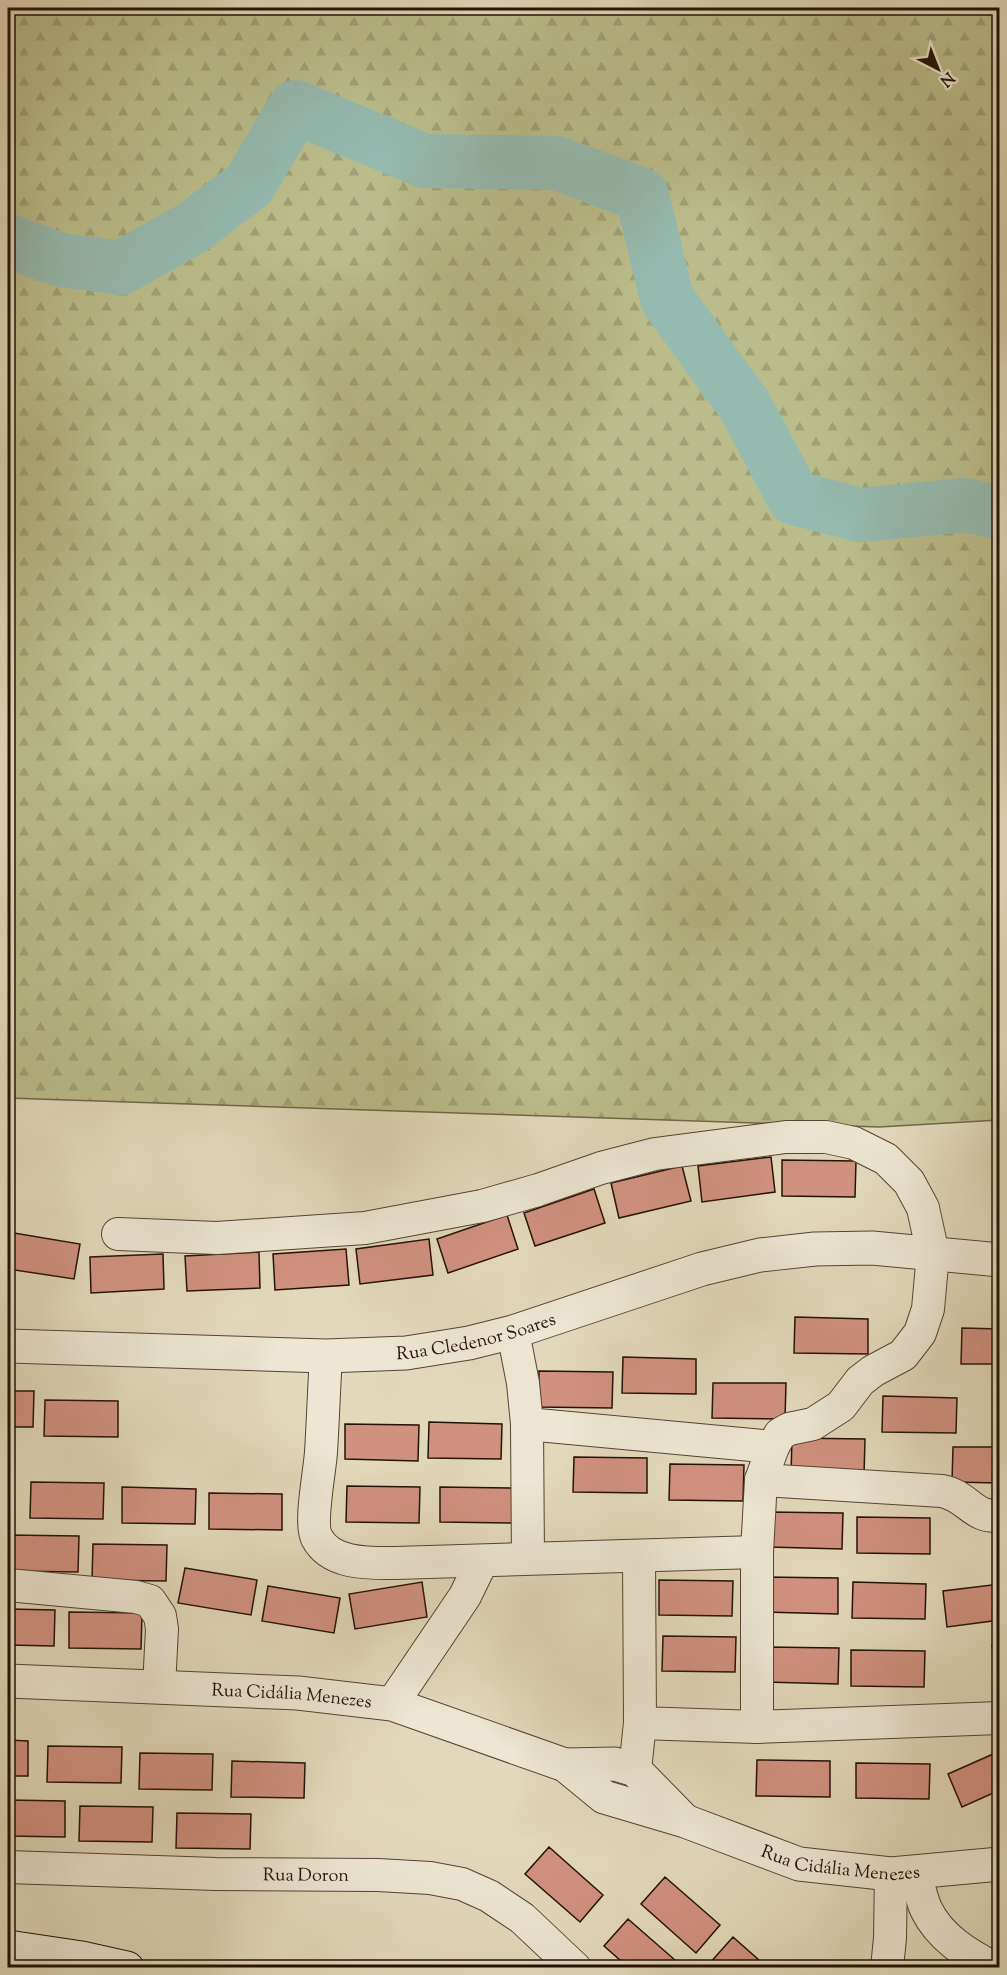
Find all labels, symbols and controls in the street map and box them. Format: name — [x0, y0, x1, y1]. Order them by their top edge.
north arrow — [908, 39, 968, 99]
text: N — [934, 65, 959, 91]
street label: Rua Cledenor Soares — [396, 1308, 560, 1368]
street label: Rua Cidália Menezes — [211, 1678, 373, 1717]
street label: Rua Cidália Menezes — [757, 1840, 921, 1889]
street label: Rua Doron — [263, 1863, 349, 1890]

